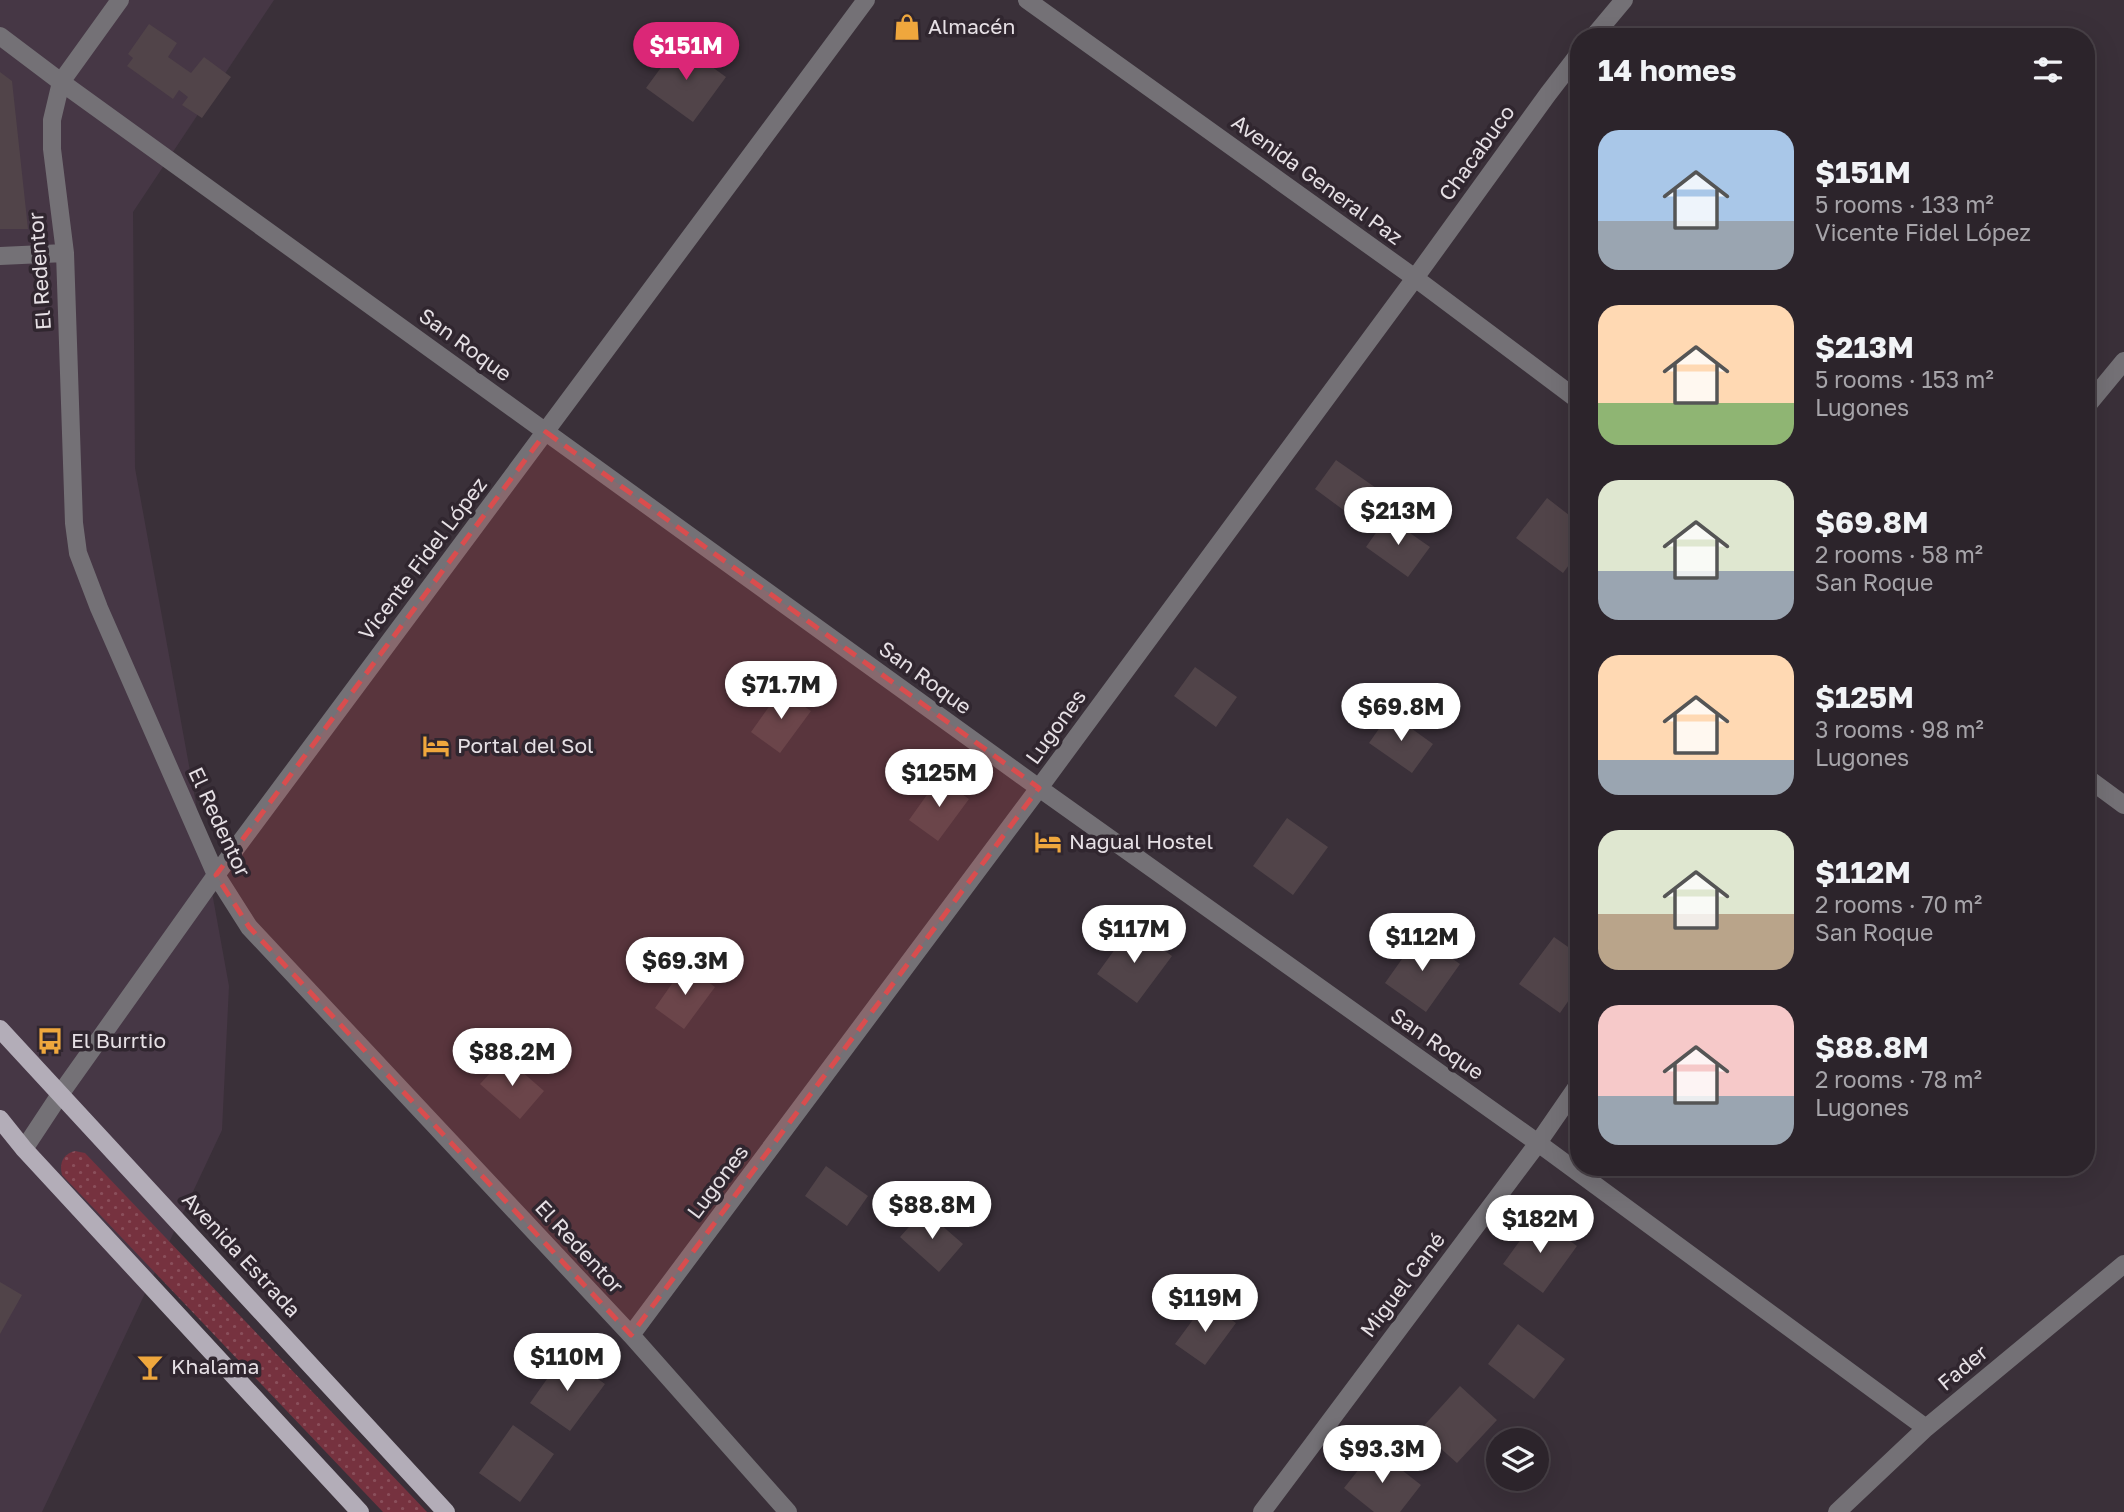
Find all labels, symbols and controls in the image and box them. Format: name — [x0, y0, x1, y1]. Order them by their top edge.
shop icon: Almacén — [892, 12, 922, 42]
place label: Almacén — [928, 13, 1015, 39]
pin: $151M — [637, 22, 735, 82]
text: $151M — [649, 31, 723, 59]
icon: filters — [2029, 51, 2067, 89]
text: 14 homes — [1598, 52, 1737, 88]
street label: Chacabuco — [1433, 99, 1520, 205]
street label: Avenida General Paz — [1227, 108, 1408, 250]
text: $151M — [1815, 154, 1911, 190]
icon: home — [1654, 158, 1738, 242]
text: 5 rooms · 133 m² — [1815, 190, 1994, 218]
street label: El Redentor — [22, 211, 56, 331]
text: Vicente Fidel López — [1815, 218, 2031, 246]
street label: San Roque — [414, 302, 517, 386]
text: $213M — [1815, 329, 1914, 365]
icon: home — [1654, 333, 1738, 417]
text: 5 rooms · 153 m² — [1815, 365, 1994, 393]
text: Lugones — [1815, 393, 1909, 421]
street label: Vicente Fidel López — [352, 472, 492, 645]
pin: $213M — [1349, 488, 1447, 547]
text: $213M — [1360, 496, 1436, 524]
text: $69.8M — [1815, 504, 1929, 540]
icon: home — [1654, 508, 1738, 592]
text: 2 rooms · 58 m² — [1815, 540, 1983, 568]
text: San Roque — [1815, 568, 1933, 596]
street label: San Roque — [874, 635, 977, 719]
pin: $71.7M — [724, 662, 838, 721]
text: $71.7M — [741, 670, 821, 698]
text: $125M — [1815, 679, 1914, 715]
icon: home — [1654, 683, 1738, 767]
street label: Lugones — [1019, 684, 1091, 769]
pin: $69.8M — [1344, 684, 1458, 743]
text: $69.8M — [1357, 692, 1445, 720]
text: 3 rooms · 98 m² — [1815, 715, 1984, 743]
hotel icon: Portal del Sol — [421, 731, 451, 761]
place label: Portal del Sol — [457, 732, 594, 758]
text: Lugones — [1815, 743, 1909, 771]
pin: $125M — [890, 750, 988, 809]
text: $125M — [901, 758, 977, 786]
street label: El Redentor — [183, 763, 257, 881]
hotel icon: Nagual Hostel — [1033, 827, 1063, 857]
place label: Nagual Hostel — [1069, 828, 1213, 854]
text: $112M — [1815, 854, 1911, 890]
icon: home — [1654, 858, 1738, 942]
text: 2 rooms · 70 m² — [1815, 890, 1982, 918]
pin: $117M — [1085, 906, 1183, 965]
text: $117M — [1098, 914, 1170, 942]
pin: $112M — [1373, 914, 1471, 973]
text: San Roque — [1815, 918, 1933, 946]
text: $112M — [1385, 922, 1459, 950]
pin: $69.3M — [628, 937, 742, 997]
text: $69.3M — [642, 946, 728, 974]
street label: San Roque — [1386, 1002, 1489, 1085]
bus stop icon: El Burrtio — [35, 1026, 65, 1056]
place label: El Burrtio — [71, 1027, 166, 1053]
pin: $88.2M — [455, 1028, 569, 1088]
text: $88.8M — [1815, 1029, 1929, 1065]
icon: home — [1654, 1033, 1738, 1117]
text: $88.2M — [469, 1037, 555, 1065]
text: 2 rooms · 78 m² — [1815, 1065, 1982, 1093]
text: Lugones — [1815, 1093, 1909, 1121]
street label: Lugones — [681, 1139, 753, 1224]
pin: $88.8M — [875, 1182, 989, 1241]
street label: Avenida Estrada — [177, 1186, 306, 1322]
text: $88.8M — [888, 1190, 976, 1218]
street label: El Redentor — [530, 1194, 629, 1298]
pin: $182M — [1491, 1196, 1589, 1255]
text: $182M — [1502, 1204, 1578, 1232]
street label: Miguel Cané — [1354, 1227, 1450, 1342]
pin: $119M — [1156, 1274, 1254, 1334]
text: $119M — [1168, 1283, 1242, 1311]
pin: $110M — [518, 1334, 616, 1393]
street label: Fader — [1932, 1339, 1993, 1396]
text: $110M — [530, 1342, 604, 1370]
bar icon: Khalama — [135, 1352, 165, 1382]
place label: Khalama — [171, 1353, 259, 1379]
pin: $93.3M — [1325, 1426, 1439, 1485]
map controls — [1486, 1428, 1549, 1491]
button: layers — [1486, 1428, 1549, 1491]
text: $93.3M — [1339, 1434, 1425, 1462]

